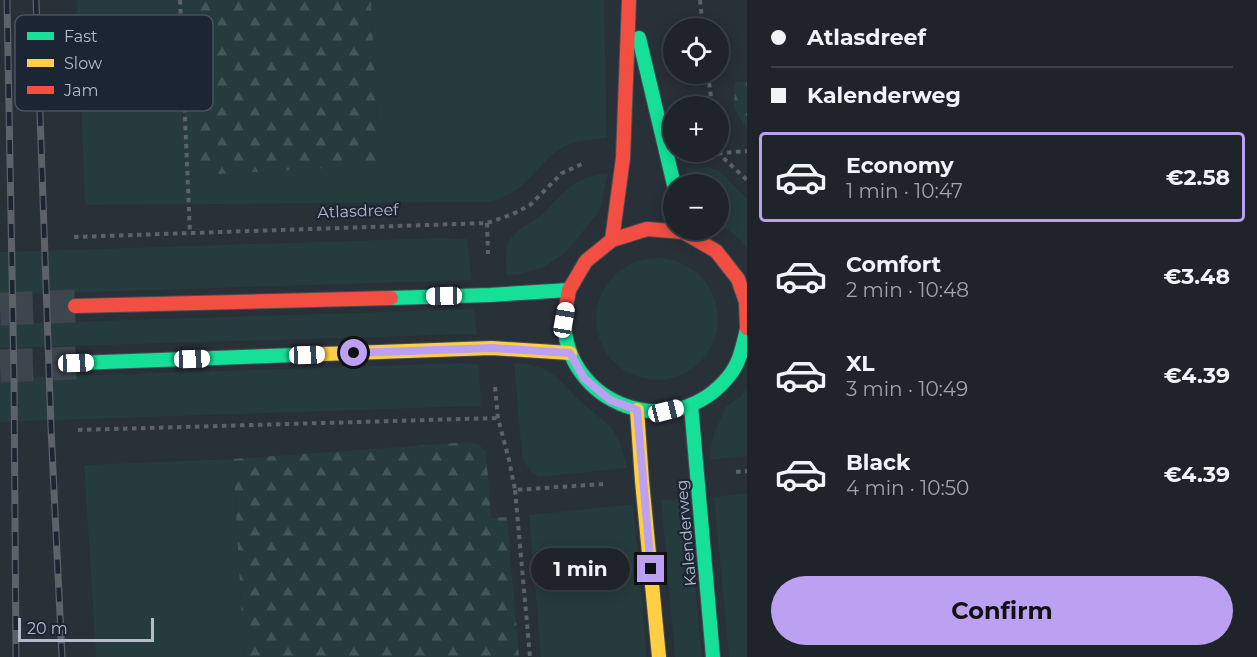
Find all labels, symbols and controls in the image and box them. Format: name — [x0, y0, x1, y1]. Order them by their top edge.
legend — [15, 15, 213, 111]
map controls — [663, 18, 729, 240]
button: locate — [663, 18, 729, 84]
text: Atlasdreef — [807, 24, 926, 51]
text: Fast — [64, 27, 98, 46]
text: Slow — [64, 54, 102, 73]
text: Jam — [63, 81, 98, 100]
text: Kalenderweg — [807, 82, 961, 109]
button: + — [663, 96, 729, 162]
icon: car — [774, 150, 828, 204]
text: Economy — [846, 152, 954, 179]
text: €2.58 — [1166, 164, 1230, 191]
button: − — [663, 174, 729, 240]
text: 1 min · 10:47 — [846, 179, 963, 203]
street label: Atlasdreef — [317, 200, 400, 222]
icon: car — [774, 249, 828, 303]
text: Comfort — [846, 251, 941, 278]
text: €3.48 — [1163, 263, 1230, 290]
text: 2 min · 10:48 — [846, 278, 969, 302]
car — [426, 287, 462, 305]
car — [552, 301, 576, 339]
route start — [340, 339, 367, 366]
car — [289, 345, 325, 365]
icon: car — [774, 348, 828, 402]
car — [174, 349, 210, 369]
text: XL — [846, 350, 875, 377]
car — [58, 353, 94, 373]
text: €4.39 — [1164, 362, 1230, 389]
text: 3 min · 10:49 — [846, 377, 968, 401]
car — [646, 398, 686, 424]
icon: car — [774, 447, 828, 501]
text: Black — [846, 449, 910, 476]
text: €4.39 — [1164, 461, 1230, 488]
text: 4 min · 10:50 — [846, 476, 969, 500]
street label: Kalenderweg — [672, 479, 700, 587]
callout: 1 min — [531, 548, 630, 590]
route end — [637, 555, 664, 582]
text: 1 min — [553, 557, 608, 581]
button: Confirm — [771, 576, 1233, 645]
scale bar — [18, 615, 154, 642]
text: 20 m — [27, 619, 68, 638]

